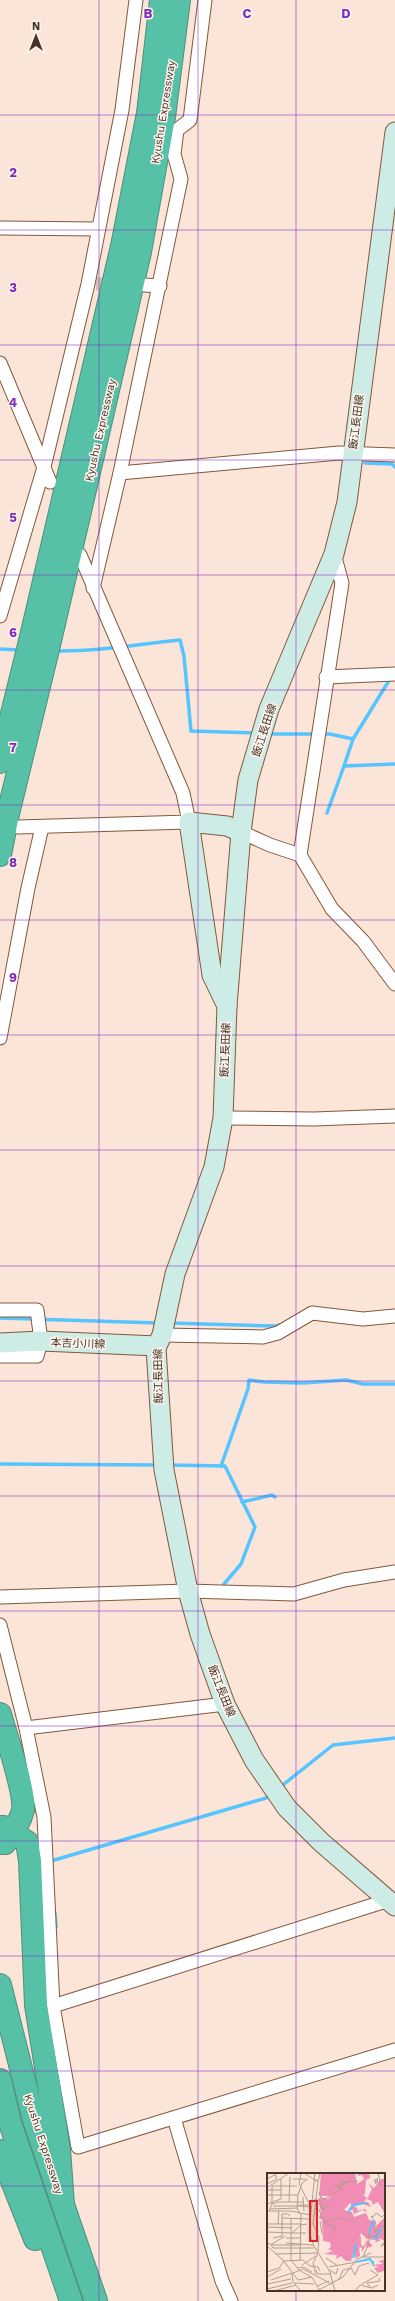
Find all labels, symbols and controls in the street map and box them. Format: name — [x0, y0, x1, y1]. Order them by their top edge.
text: B — [144, 6, 153, 21]
text: C — [243, 6, 252, 21]
text: D — [341, 6, 351, 21]
north arrow — [16, 16, 56, 56]
text: N — [32, 20, 40, 33]
street label: Kyushu Expressway — [149, 59, 178, 165]
text: 2 — [9, 165, 17, 180]
text: 3 — [9, 280, 17, 295]
street label: Kyushu Expressway — [82, 377, 119, 483]
street label: 飯江長田線 — [347, 394, 366, 450]
text: 4 — [9, 395, 18, 410]
text: 5 — [9, 510, 17, 525]
text: 6 — [9, 625, 17, 640]
street label: 飯江長田線 — [250, 702, 279, 758]
text: 7 — [9, 740, 17, 755]
text: 8 — [9, 855, 17, 870]
text: 9 — [9, 970, 17, 985]
street label: 飯江長田線 — [218, 1022, 233, 1078]
street label: 本吉小川線 — [50, 1336, 106, 1351]
street label: 飯江長田線 — [152, 1348, 165, 1404]
street label: 飯江長田線 — [205, 1663, 238, 1719]
street label: Kyushu Expressway — [21, 2092, 66, 2196]
inset map — [267, 2173, 385, 2291]

